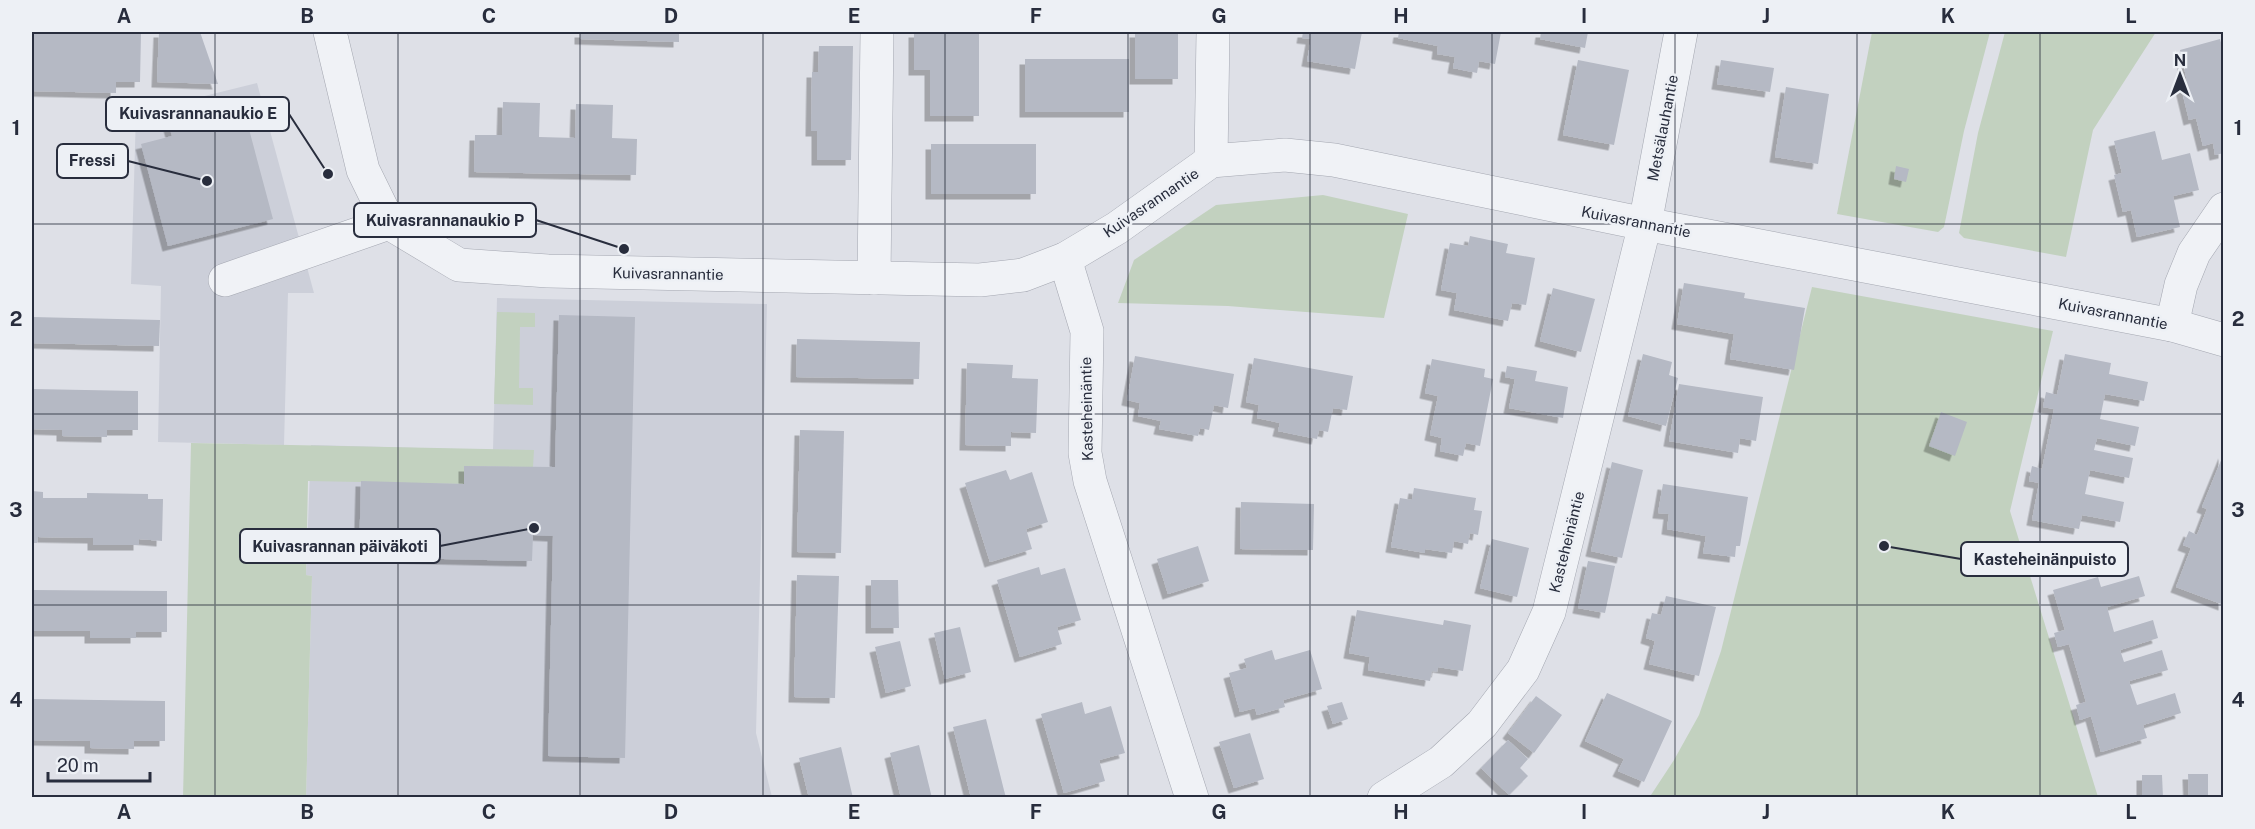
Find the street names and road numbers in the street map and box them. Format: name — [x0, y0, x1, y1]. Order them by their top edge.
street label: Metsälauhantie — [1644, 73, 1681, 182]
street label: Kuivasrannantie — [1100, 164, 1202, 241]
street label: Kuivasrannantie — [1580, 203, 1692, 240]
street label: Kuivasrannantie — [612, 264, 724, 283]
street label: Kuivasrannantie — [2057, 295, 2169, 332]
street label: Kasteheinäntie — [1077, 357, 1096, 461]
street label: Kasteheinäntie — [1546, 489, 1587, 594]

